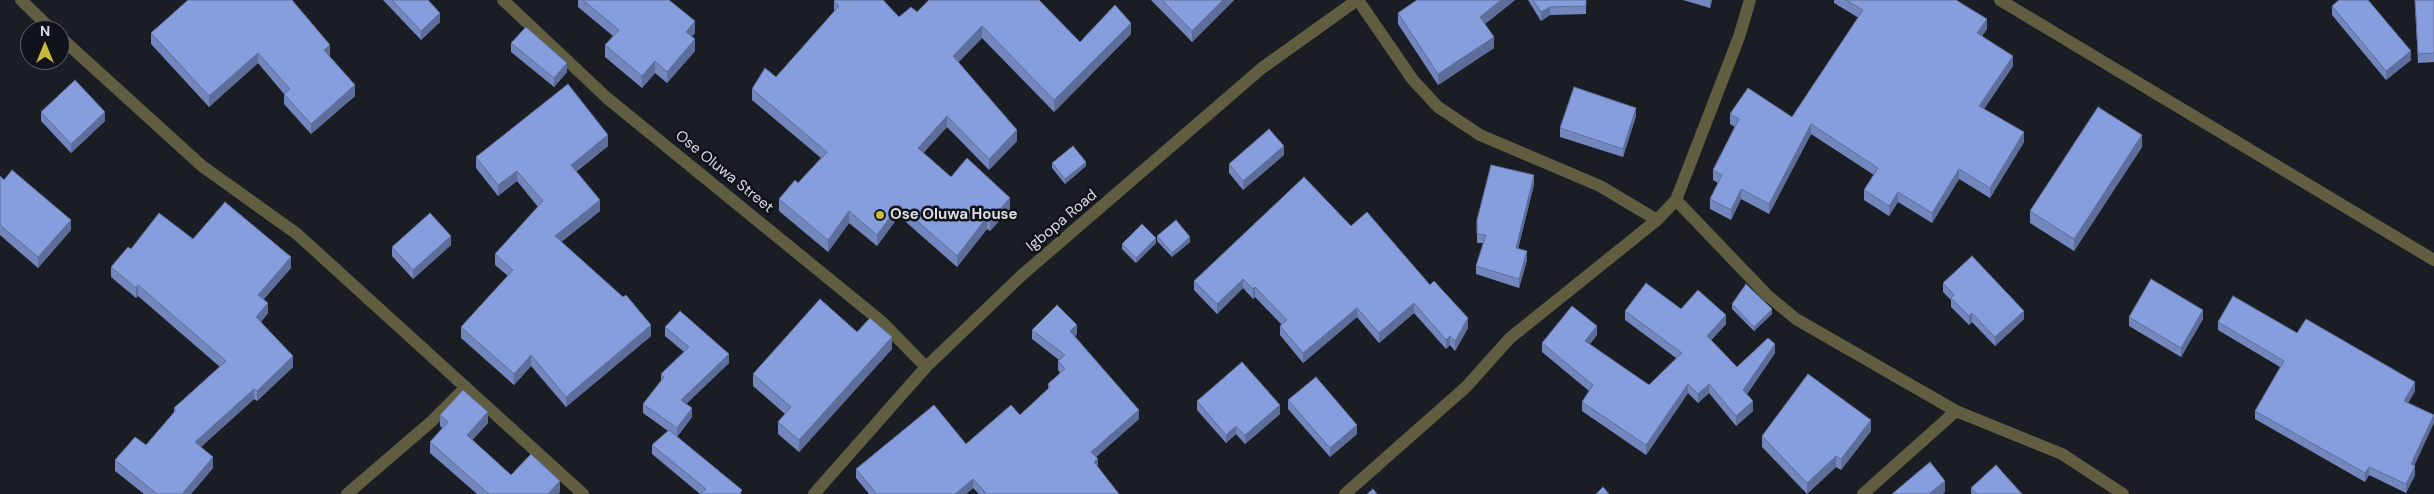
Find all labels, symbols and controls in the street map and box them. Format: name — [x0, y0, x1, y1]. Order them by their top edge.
north arrow — [20, 20, 70, 70]
text: N — [40, 22, 50, 40]
street label: Ose Oluwa Street — [671, 127, 777, 217]
street label: Igbopa Road — [1023, 186, 1101, 256]
place label: Ose Oluwa House — [890, 206, 1018, 224]
marker: Ose Oluwa House — [874, 209, 886, 221]

